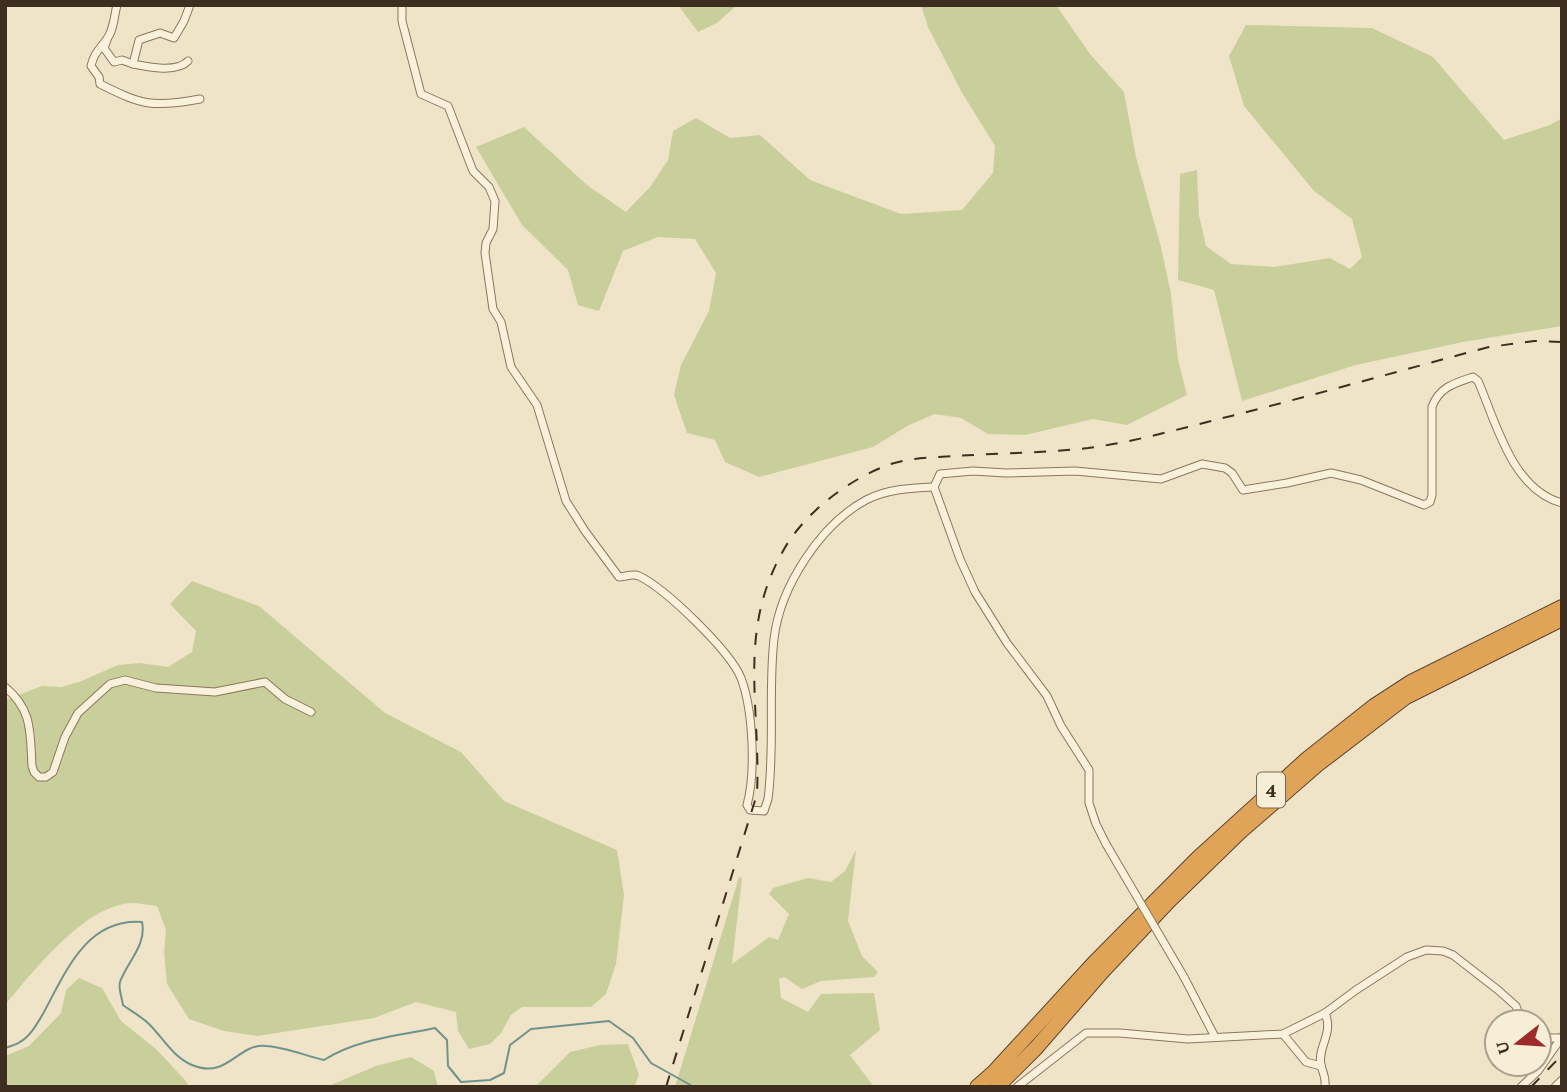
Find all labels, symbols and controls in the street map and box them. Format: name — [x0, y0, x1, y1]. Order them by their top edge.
road number: 4 — [1257, 772, 1285, 808]
north arrow — [1483, 1008, 1553, 1078]
text: U — [1490, 1039, 1514, 1057]

